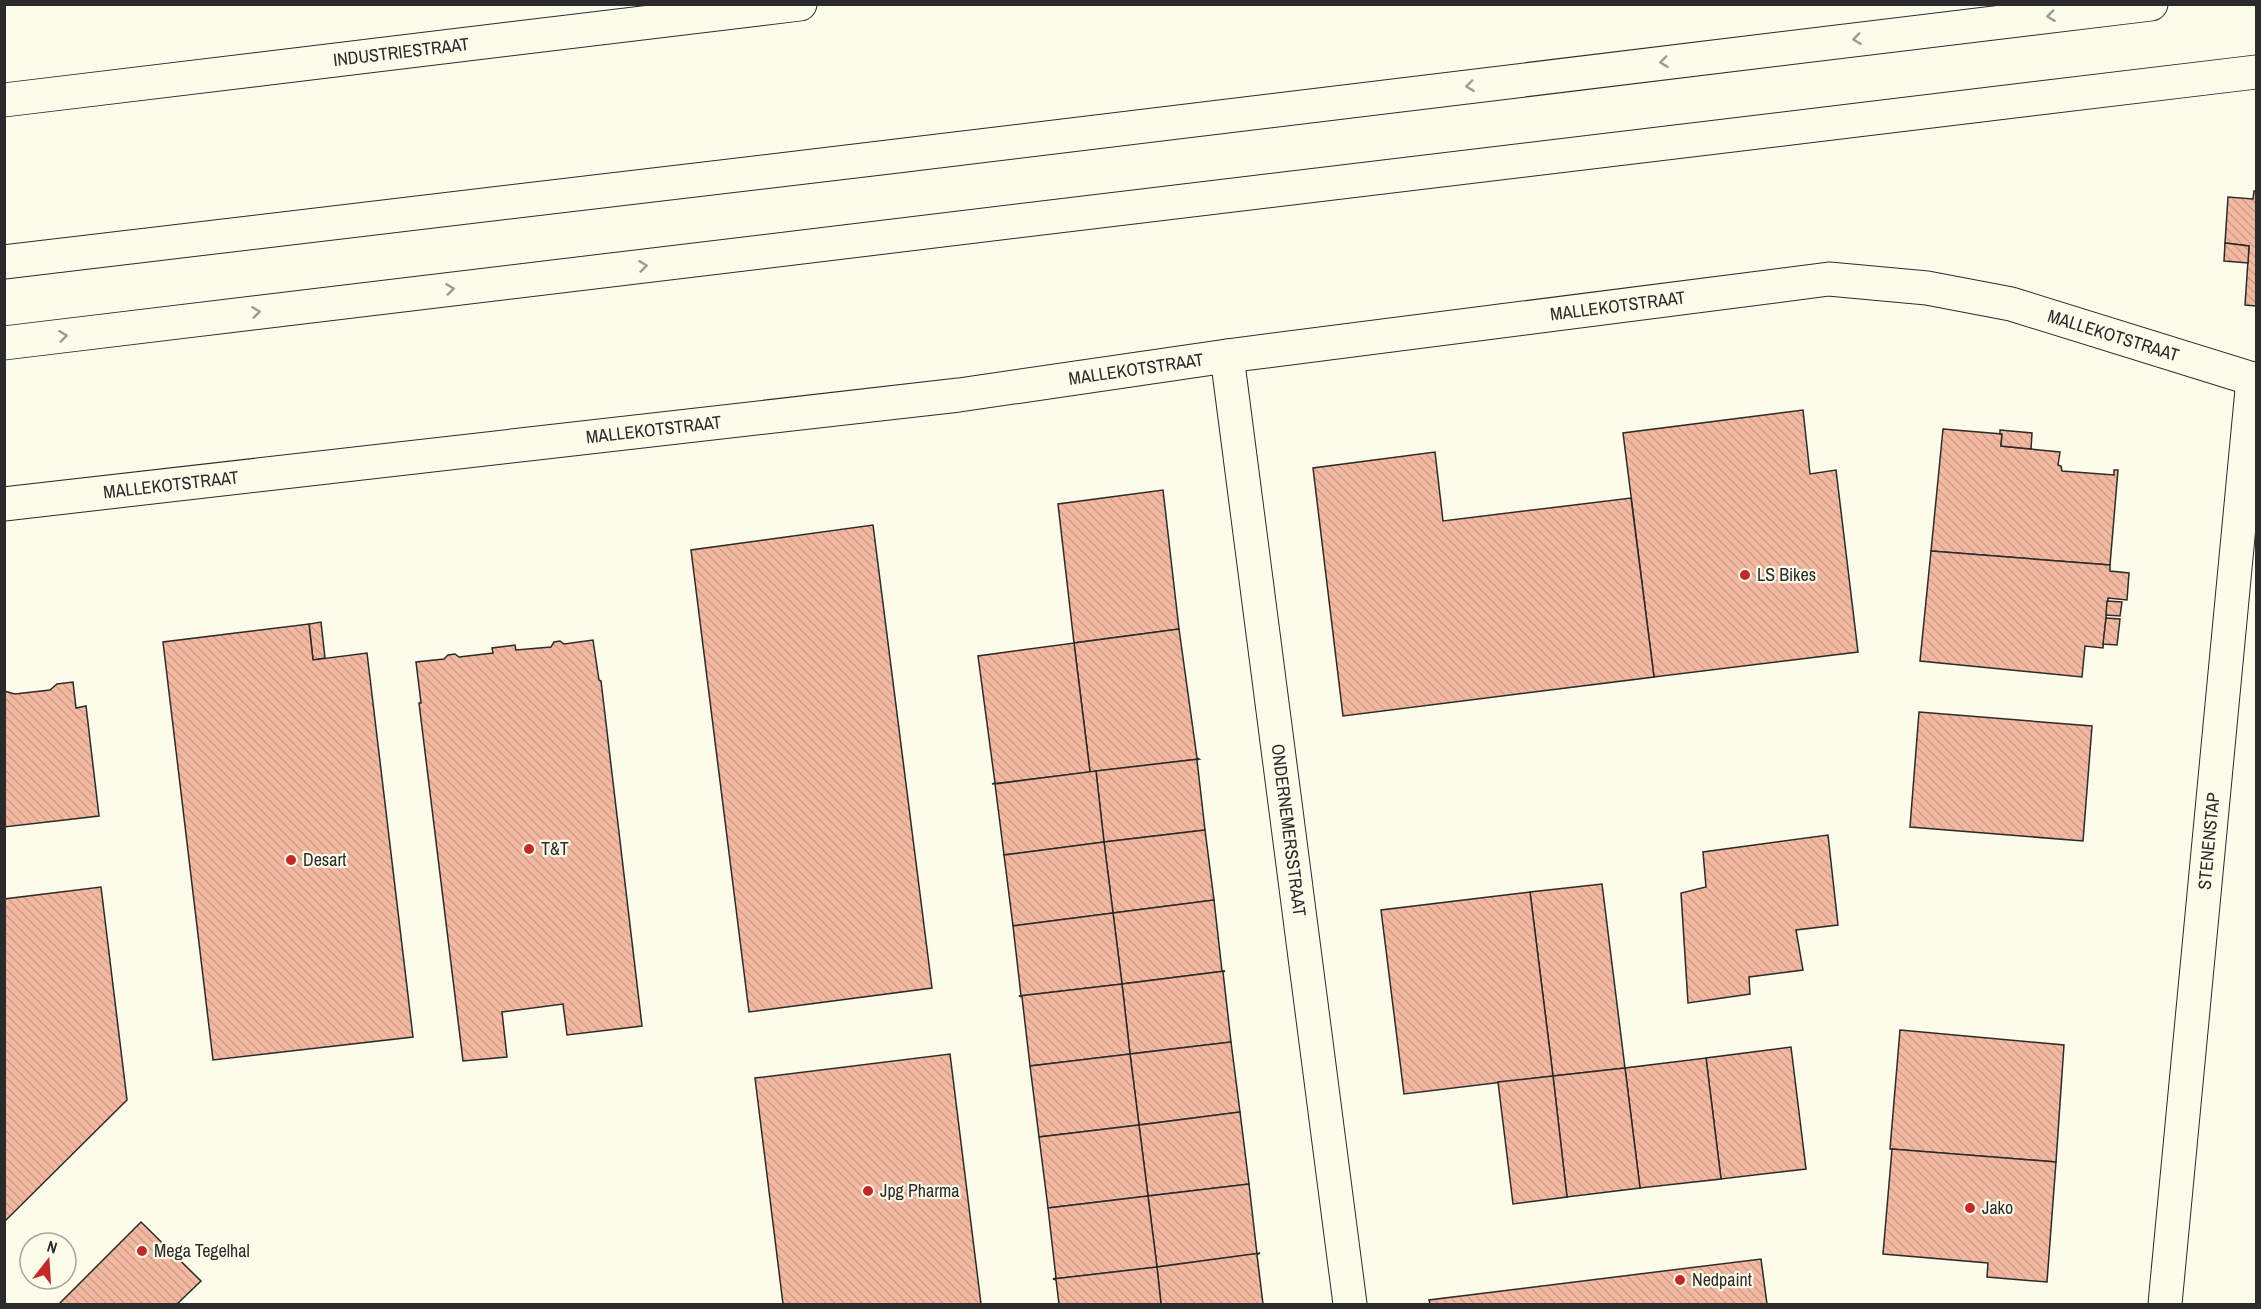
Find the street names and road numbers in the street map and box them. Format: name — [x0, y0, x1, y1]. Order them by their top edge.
street label: INDUSTRIESTRAAT — [332, 31, 470, 72]
street label: MALLEKOTSTRAAT — [1549, 284, 1687, 327]
street label: MALLEKOTSTRAAT — [2045, 303, 2182, 367]
street label: MALLEKOTSTRAAT — [1067, 347, 1205, 391]
street label: MALLEKOTSTRAAT — [585, 409, 723, 449]
street label: MALLEKOTSTRAAT — [102, 464, 240, 505]
street label: ONDERNEMERSSTRAAT — [1265, 742, 1313, 918]
street label: STENENSTAP — [2191, 791, 2226, 891]

